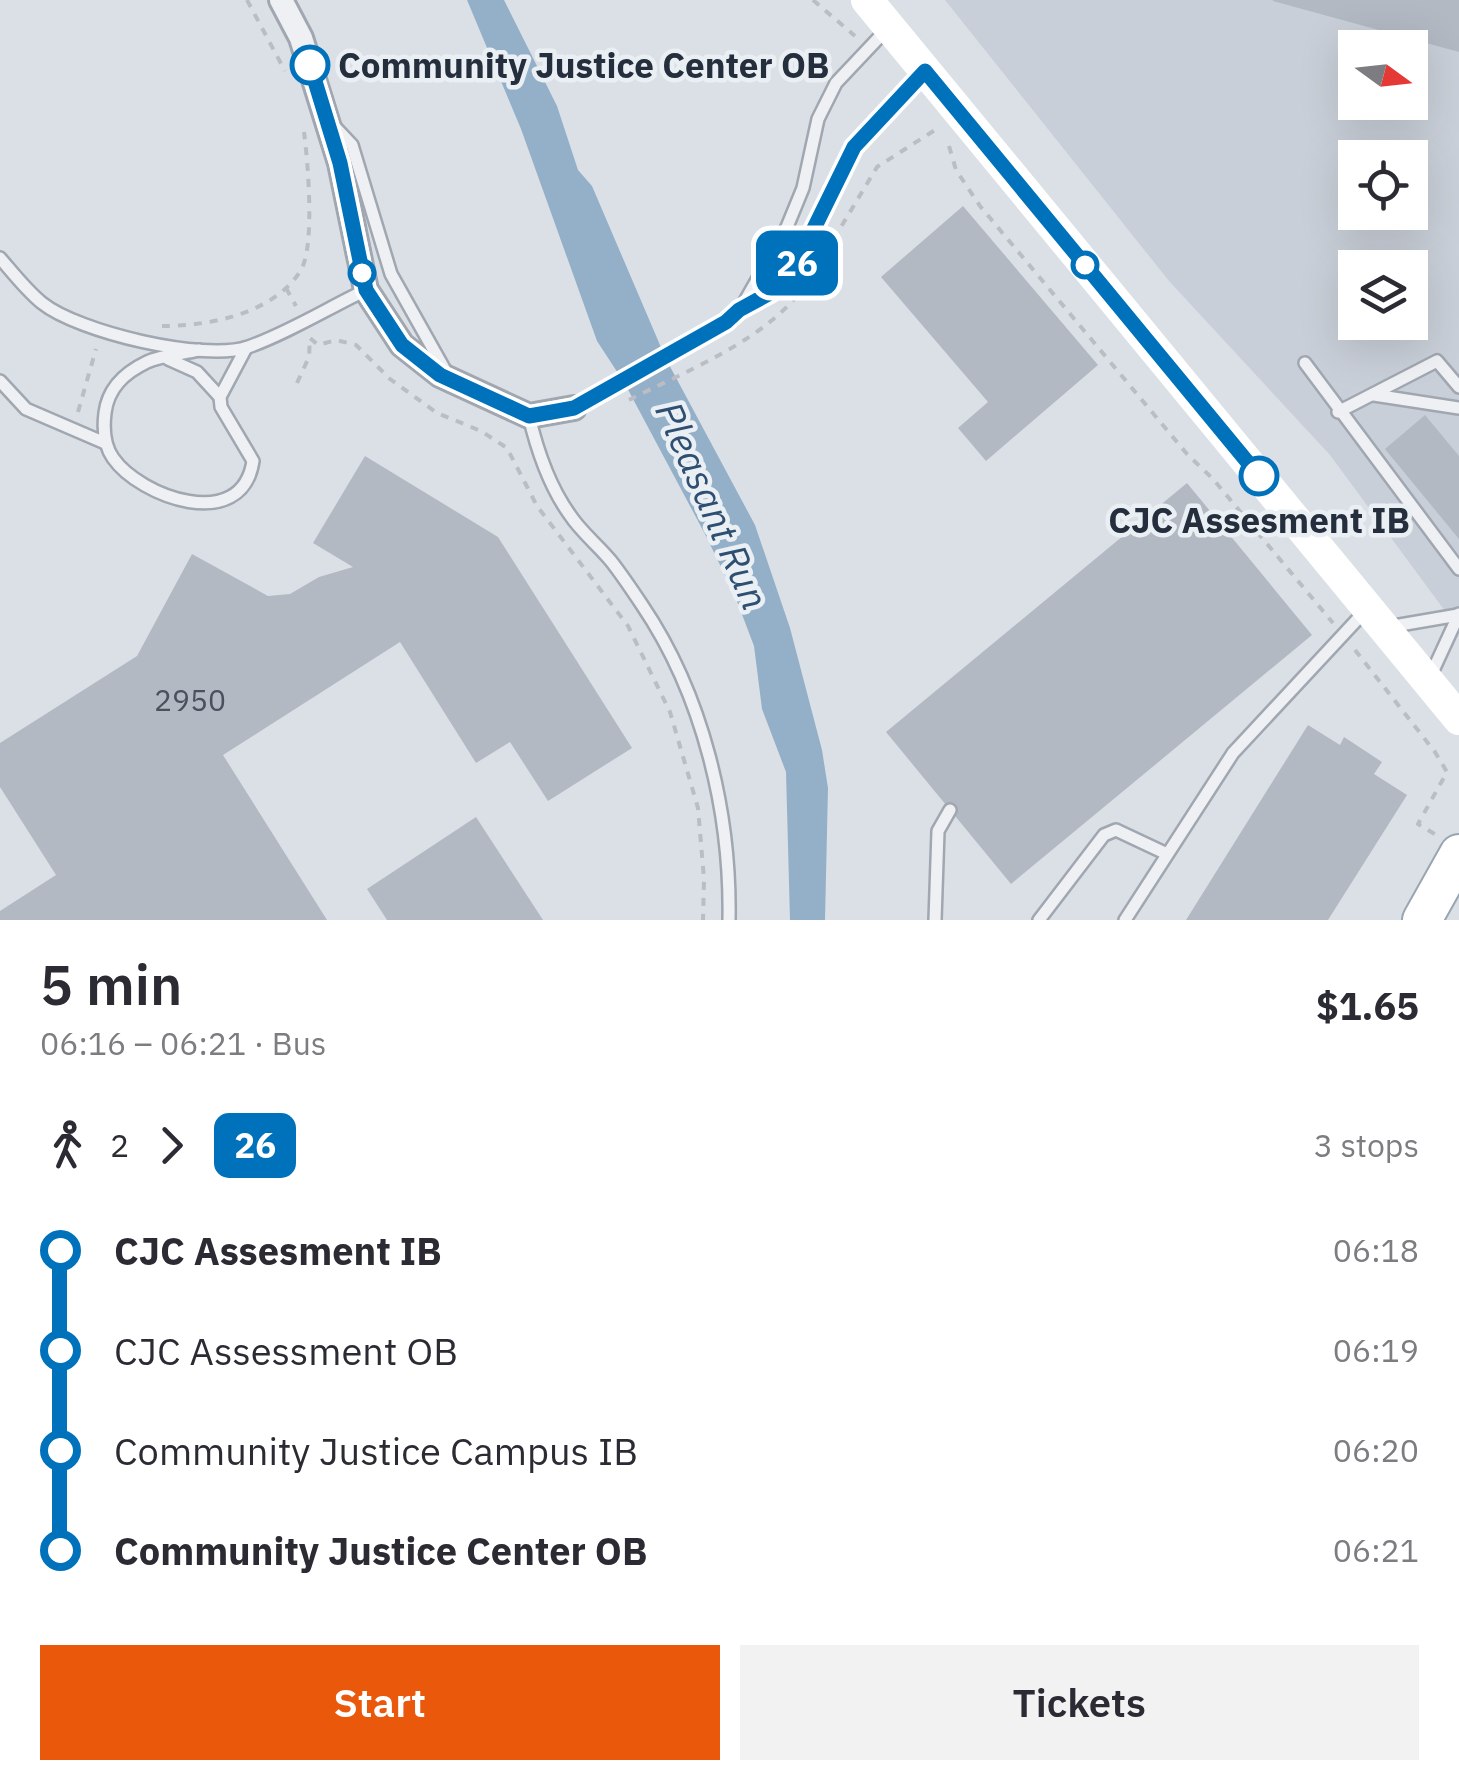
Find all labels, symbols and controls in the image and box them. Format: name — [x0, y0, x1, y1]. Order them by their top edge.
north arrow — [1338, 30, 1428, 120]
map controls — [1338, 30, 1428, 340]
place label: Community Justice Center OB — [338, 42, 829, 88]
marker: Community Justice Center OB — [291, 46, 329, 84]
button: locate — [1338, 140, 1428, 230]
line badge: 26 — [752, 230, 842, 296]
text: 26 — [776, 240, 818, 286]
button: layers — [1338, 250, 1428, 340]
unlabelled marker — [1072, 252, 1098, 278]
unlabelled marker — [349, 260, 375, 286]
water label: Pleasant Run — [645, 393, 781, 617]
marker: CJC Assesment IB — [1240, 457, 1278, 495]
place label: CJC Assesment IB — [1108, 497, 1410, 543]
house number: 2950 — [154, 680, 226, 719]
text: 5 min — [40, 949, 182, 1020]
text: $1.65 — [1316, 981, 1419, 1030]
text: 06:16 – 06:21 · Bus — [40, 1022, 326, 1064]
icon: walk — [40, 1118, 95, 1173]
icon: forward — [144, 1118, 199, 1173]
text: 26 — [234, 1122, 276, 1168]
text: 2 — [110, 1124, 129, 1166]
text: 3 stops — [1314, 1124, 1419, 1166]
text: CJC Assesment IB — [114, 1226, 442, 1275]
text: 06:18 — [1333, 1229, 1419, 1271]
text: CJC Assessment OB — [114, 1326, 458, 1375]
text: 06:19 — [1333, 1329, 1419, 1371]
text: Community Justice Campus IB — [114, 1426, 638, 1475]
text: 06:20 — [1333, 1429, 1419, 1471]
text: Community Justice Center OB — [114, 1526, 647, 1575]
text: 06:21 — [1333, 1529, 1419, 1571]
button: Start — [40, 1645, 720, 1760]
button: Tickets — [740, 1645, 1419, 1760]

